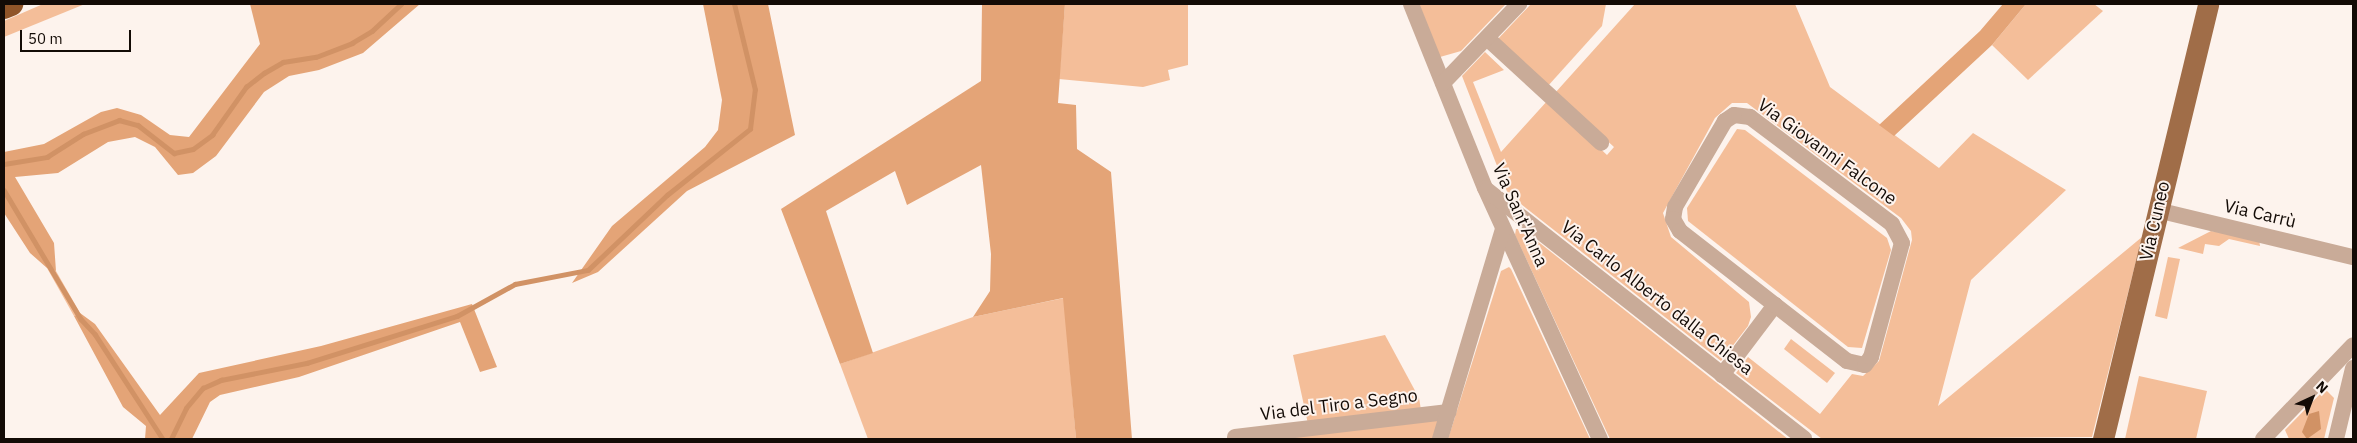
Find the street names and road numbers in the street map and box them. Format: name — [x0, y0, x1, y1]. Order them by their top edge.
street label: Via Giovanni Falcone — [1753, 94, 1901, 210]
street label: Via Sant'Anna — [1488, 160, 1552, 270]
street label: Via Cuneo — [2135, 179, 2175, 263]
street label: Via Carrù — [2222, 195, 2298, 233]
street label: Via Carlo Alberto dalla Chiesa — [1557, 216, 1757, 380]
street label: Via del Tiro a Segno — [1259, 385, 1419, 425]

